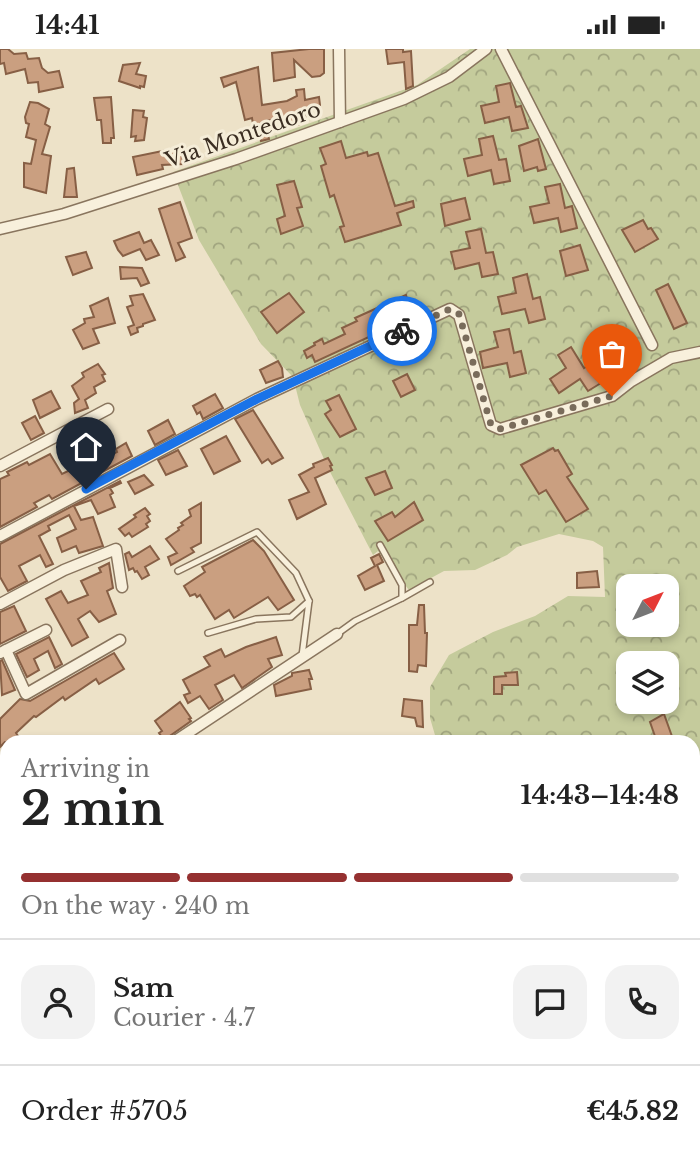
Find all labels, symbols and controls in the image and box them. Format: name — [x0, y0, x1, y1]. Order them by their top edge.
text: 14:41 — [35, 9, 100, 41]
street label: Via Montedoro — [161, 96, 324, 174]
courier — [367, 296, 437, 366]
icon: bike — [383, 312, 421, 350]
pin — [582, 324, 642, 396]
icon: bag — [593, 335, 631, 373]
pin — [56, 417, 116, 489]
icon: home — [67, 428, 105, 466]
north arrow — [616, 574, 679, 637]
map controls — [616, 574, 679, 714]
button: layers — [616, 651, 679, 714]
text: Arriving in — [21, 755, 150, 783]
text: 14:43–14:48 — [520, 779, 679, 811]
text: 2 min — [21, 780, 164, 837]
text: On the way · 240 m — [21, 892, 250, 920]
button: person — [21, 965, 95, 1039]
button: chat — [513, 965, 587, 1039]
button: phone — [605, 965, 679, 1039]
text: Sam — [113, 972, 174, 1004]
text: Courier · 4.7 — [113, 1004, 255, 1032]
text: Order #5705 — [21, 1095, 188, 1127]
text: €45.82 — [586, 1095, 679, 1127]

